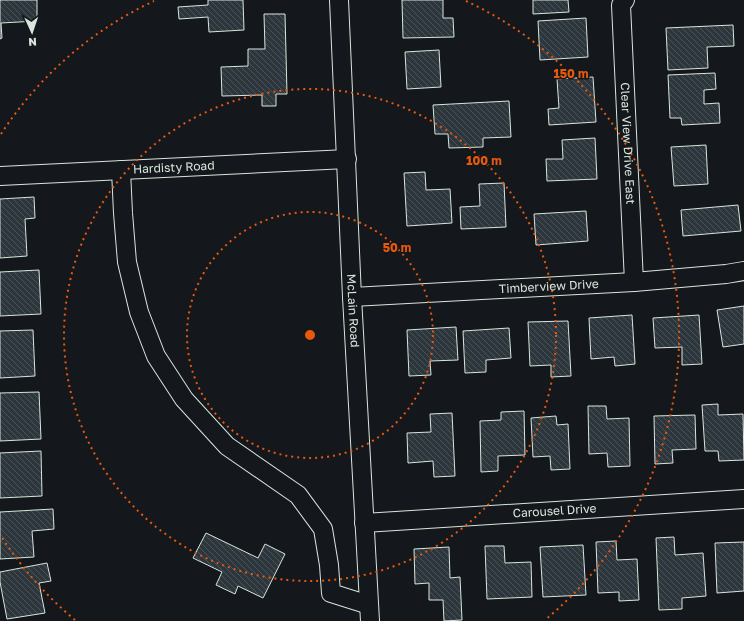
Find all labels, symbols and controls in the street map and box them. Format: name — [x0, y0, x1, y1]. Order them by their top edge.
north arrow — [12, 12, 52, 52]
text: N — [28, 36, 37, 49]
text: 150 m — [554, 66, 588, 81]
street label: Clear View Drive East — [618, 82, 638, 205]
text: 100 m — [466, 153, 502, 168]
street label: Hardisty Road — [133, 157, 215, 176]
text: 50 m — [383, 240, 411, 255]
street label: McLain Road — [344, 274, 363, 348]
street label: Timberview Drive — [498, 276, 599, 296]
centre of rings — [303, 328, 317, 342]
street label: Carousel Drive — [512, 500, 597, 521]

